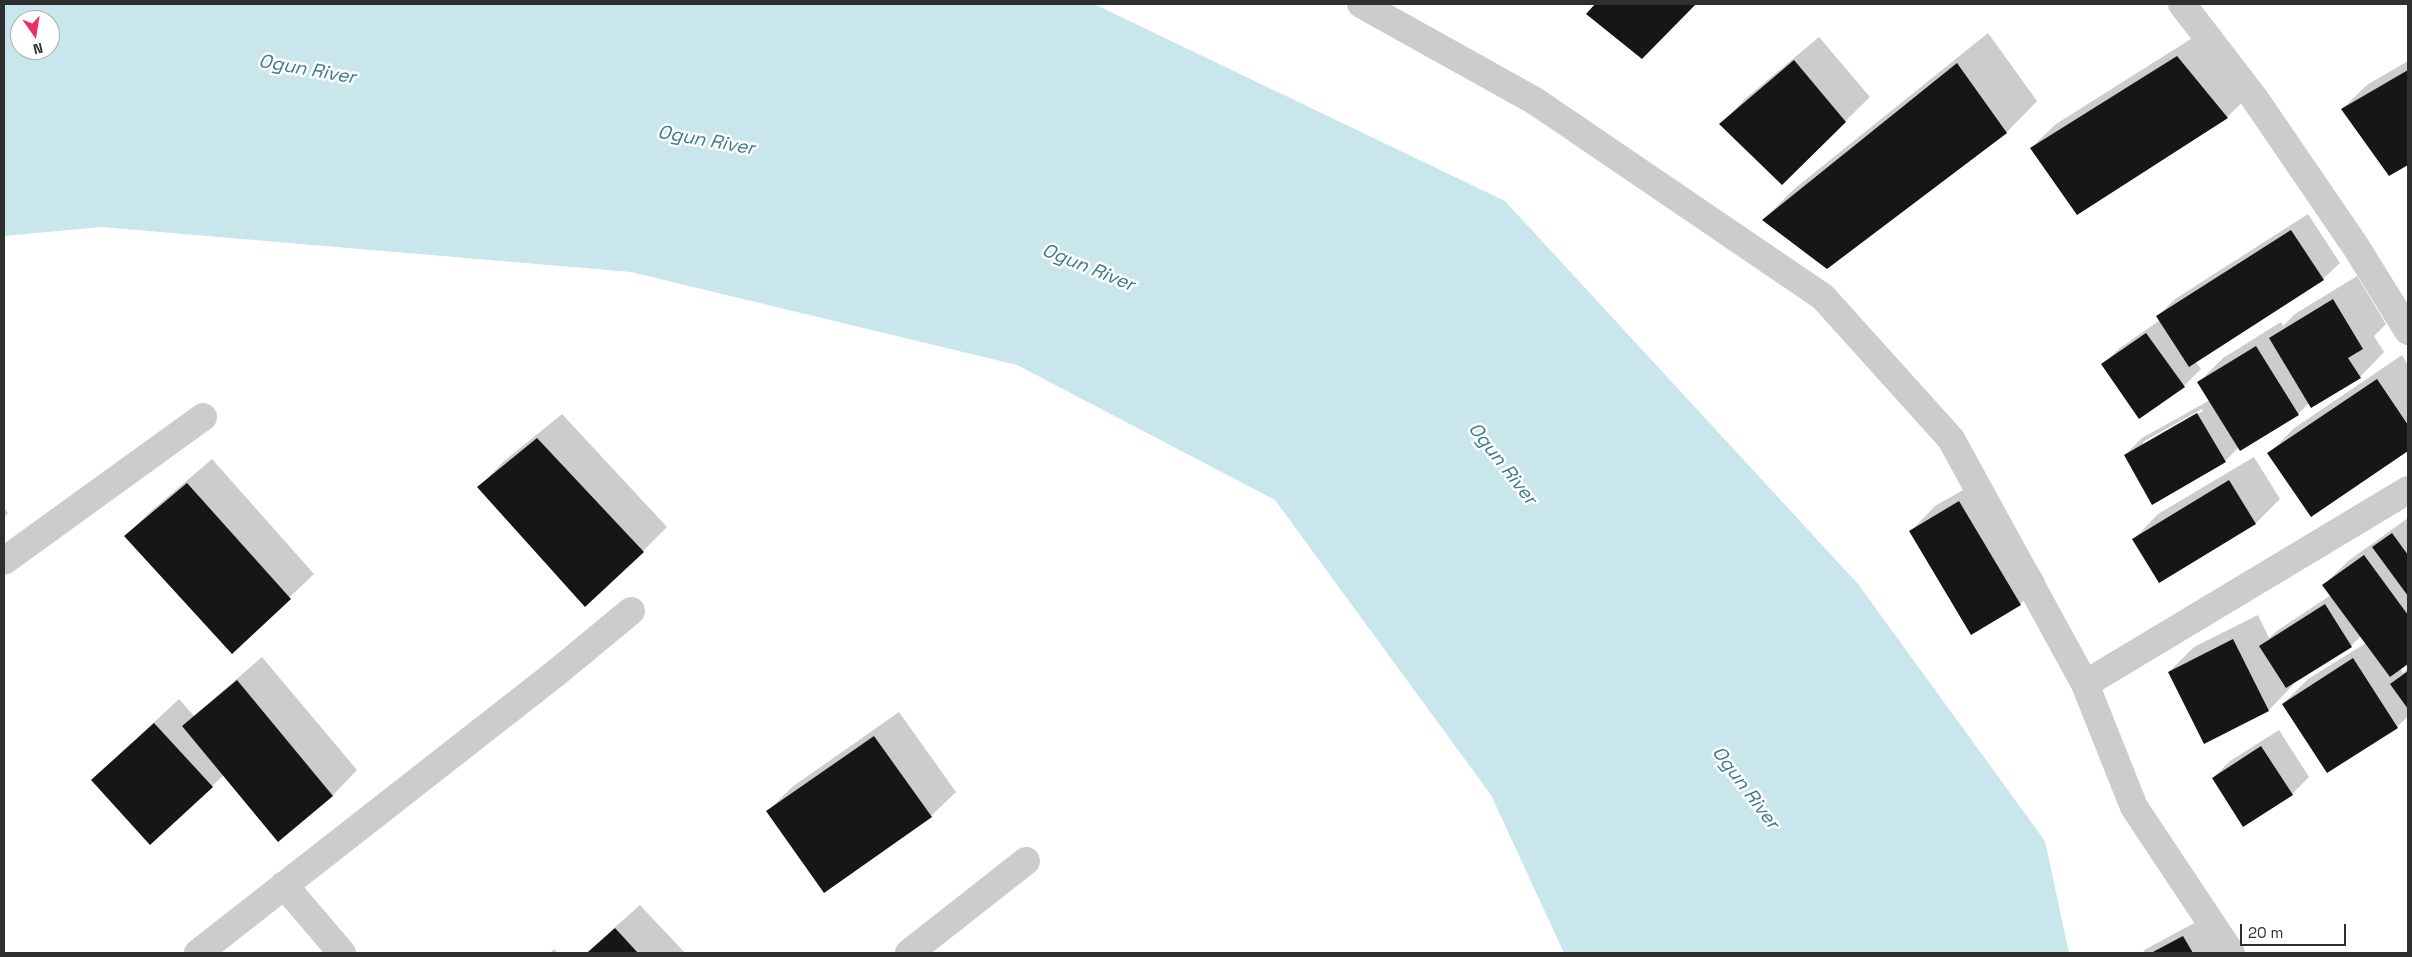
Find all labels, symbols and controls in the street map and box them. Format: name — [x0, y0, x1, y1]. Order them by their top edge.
north arrow — [10, 10, 60, 60]
text: N — [32, 39, 45, 58]
water label: Ogun River — [257, 50, 357, 90]
water label: Ogun River — [656, 121, 756, 161]
water label: Ogun River — [1038, 239, 1138, 297]
water label: Ogun River — [1463, 418, 1541, 510]
water label: Ogun River — [1706, 742, 1784, 834]
scale bar — [2242, 914, 2348, 946]
text: 20 m — [2248, 923, 2283, 942]

